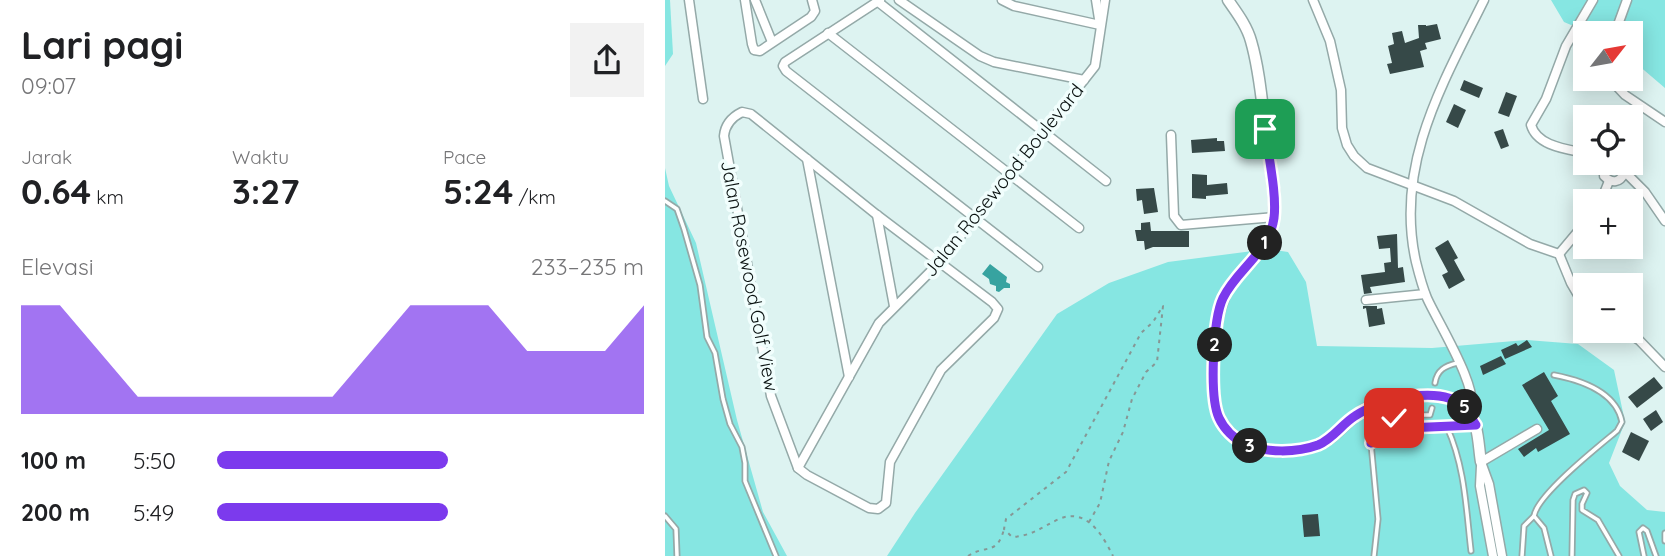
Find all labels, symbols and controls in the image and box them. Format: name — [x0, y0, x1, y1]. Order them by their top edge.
text: Lari pagi — [21, 21, 183, 69]
north arrow — [1573, 21, 1643, 91]
map controls — [1573, 21, 1643, 343]
button: share — [570, 23, 644, 97]
text: 09:07 — [21, 71, 76, 100]
street label: Jalan Rosewood Boulevard — [918, 79, 1088, 281]
pin — [1235, 99, 1295, 159]
button: locate — [1573, 105, 1643, 175]
icon: arrive — [1246, 110, 1284, 148]
text: Jarak — [21, 145, 72, 169]
text: Waktu — [232, 145, 289, 169]
text: Pace — [443, 145, 486, 169]
street label: Jalan Rosewood Golf View — [716, 158, 784, 394]
text: 0.64 — [21, 169, 91, 213]
text: 3:27 — [232, 169, 299, 213]
text: 5:24 — [443, 169, 513, 213]
text: km — [91, 185, 124, 209]
text: /km — [513, 185, 556, 209]
button: + — [1573, 189, 1643, 259]
pin: 1 — [1247, 226, 1283, 260]
text: 1 — [1261, 230, 1268, 254]
text: Elevasi — [21, 252, 94, 281]
text: 233–235 m — [531, 252, 644, 281]
button: − — [1573, 273, 1643, 343]
pin: 2 — [1197, 328, 1233, 362]
text: 2 — [1209, 332, 1220, 356]
pin — [1364, 388, 1424, 448]
pin: 5 — [1447, 390, 1483, 424]
text: 5 — [1459, 394, 1470, 418]
icon: check — [1375, 399, 1413, 437]
pin: 3 — [1233, 428, 1267, 464]
text: 3 — [1244, 433, 1255, 457]
text: 100 m — [21, 446, 86, 475]
text: 5:50 — [133, 446, 176, 475]
text: 200 m — [21, 498, 90, 527]
text: 5:49 — [133, 498, 174, 527]

